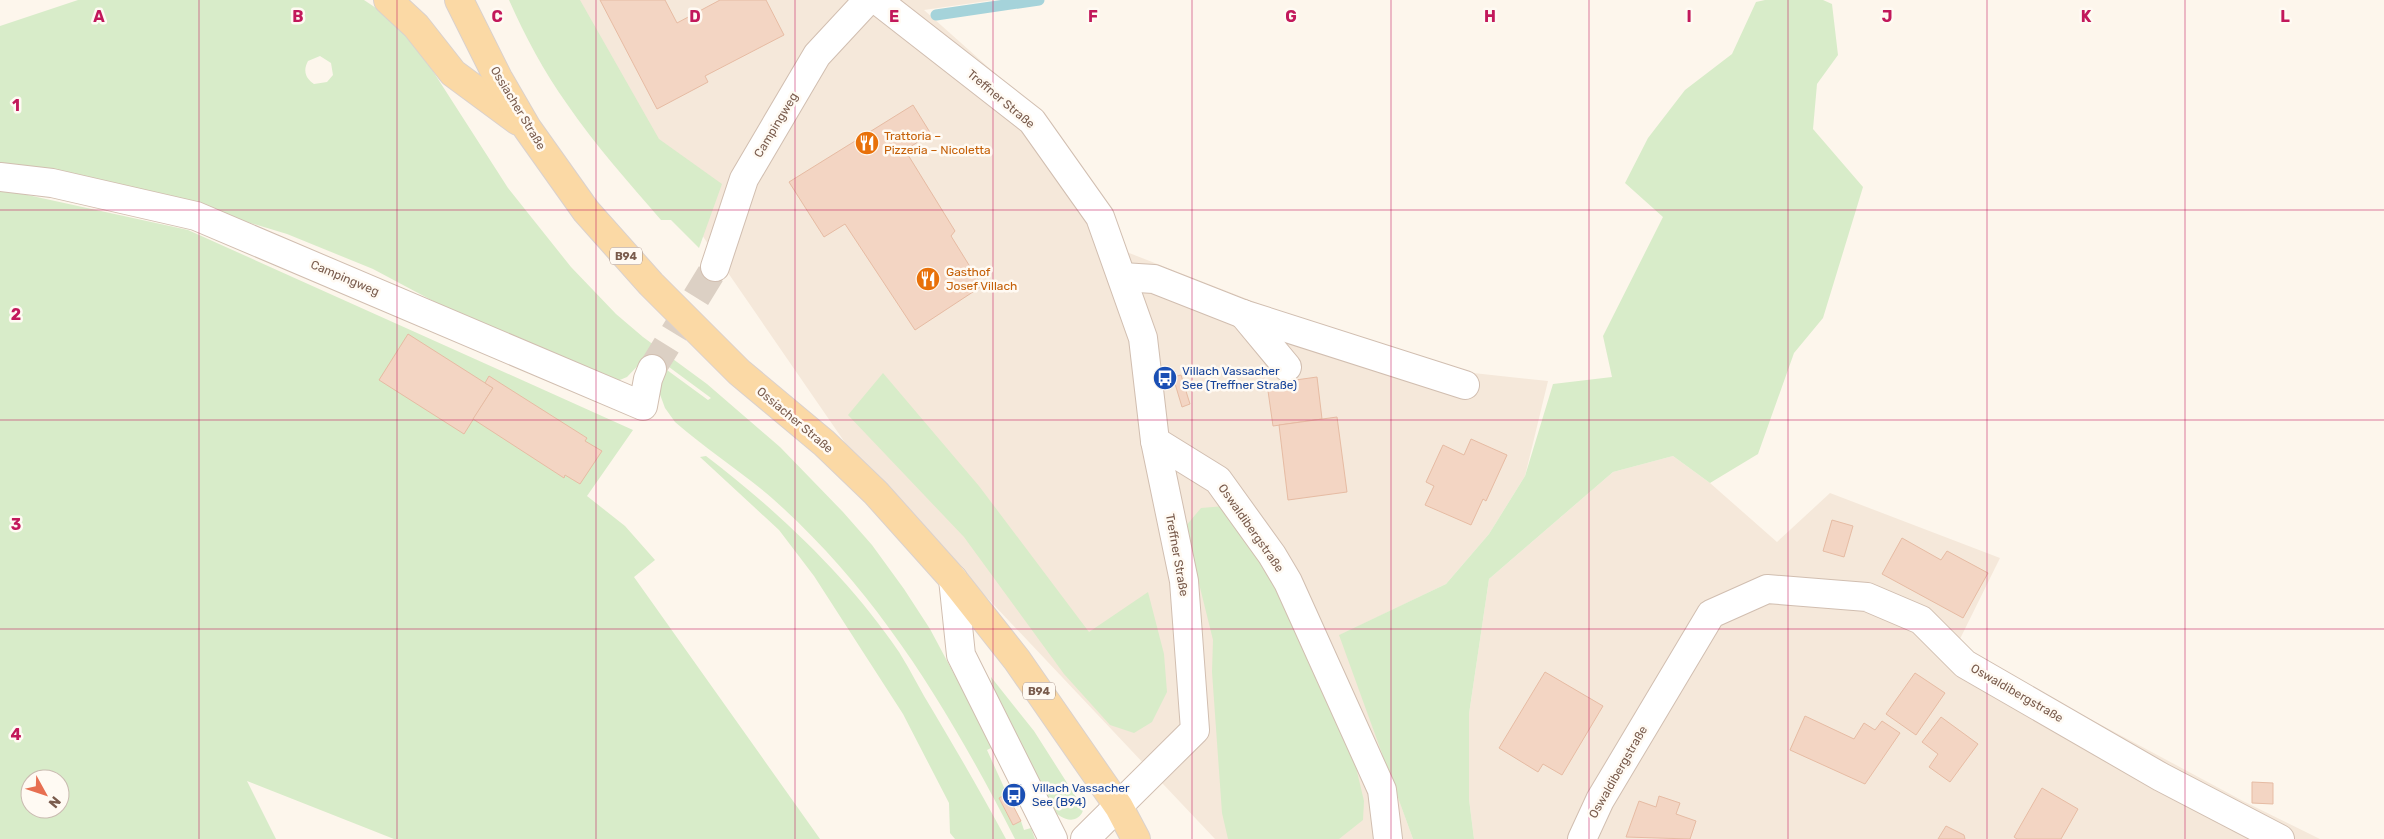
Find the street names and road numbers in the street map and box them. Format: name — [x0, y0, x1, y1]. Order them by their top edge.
street label: Ossiacher Straße — [488, 64, 549, 152]
street label: Treffner Straße — [964, 67, 1038, 131]
street label: Campingweg — [751, 90, 801, 160]
road number: B94 — [610, 248, 642, 264]
street label: Campingweg — [309, 257, 381, 299]
street label: Ossiacher Straße — [754, 384, 836, 456]
street label: Oswaldibergstraße — [1215, 481, 1287, 575]
street label: Treffner Straße — [1163, 513, 1191, 598]
street label: Oswaldibergstraße — [1968, 661, 2066, 725]
road number: B94 — [1023, 682, 1055, 699]
street label: Oswaldibergstraße — [1586, 723, 1650, 821]

